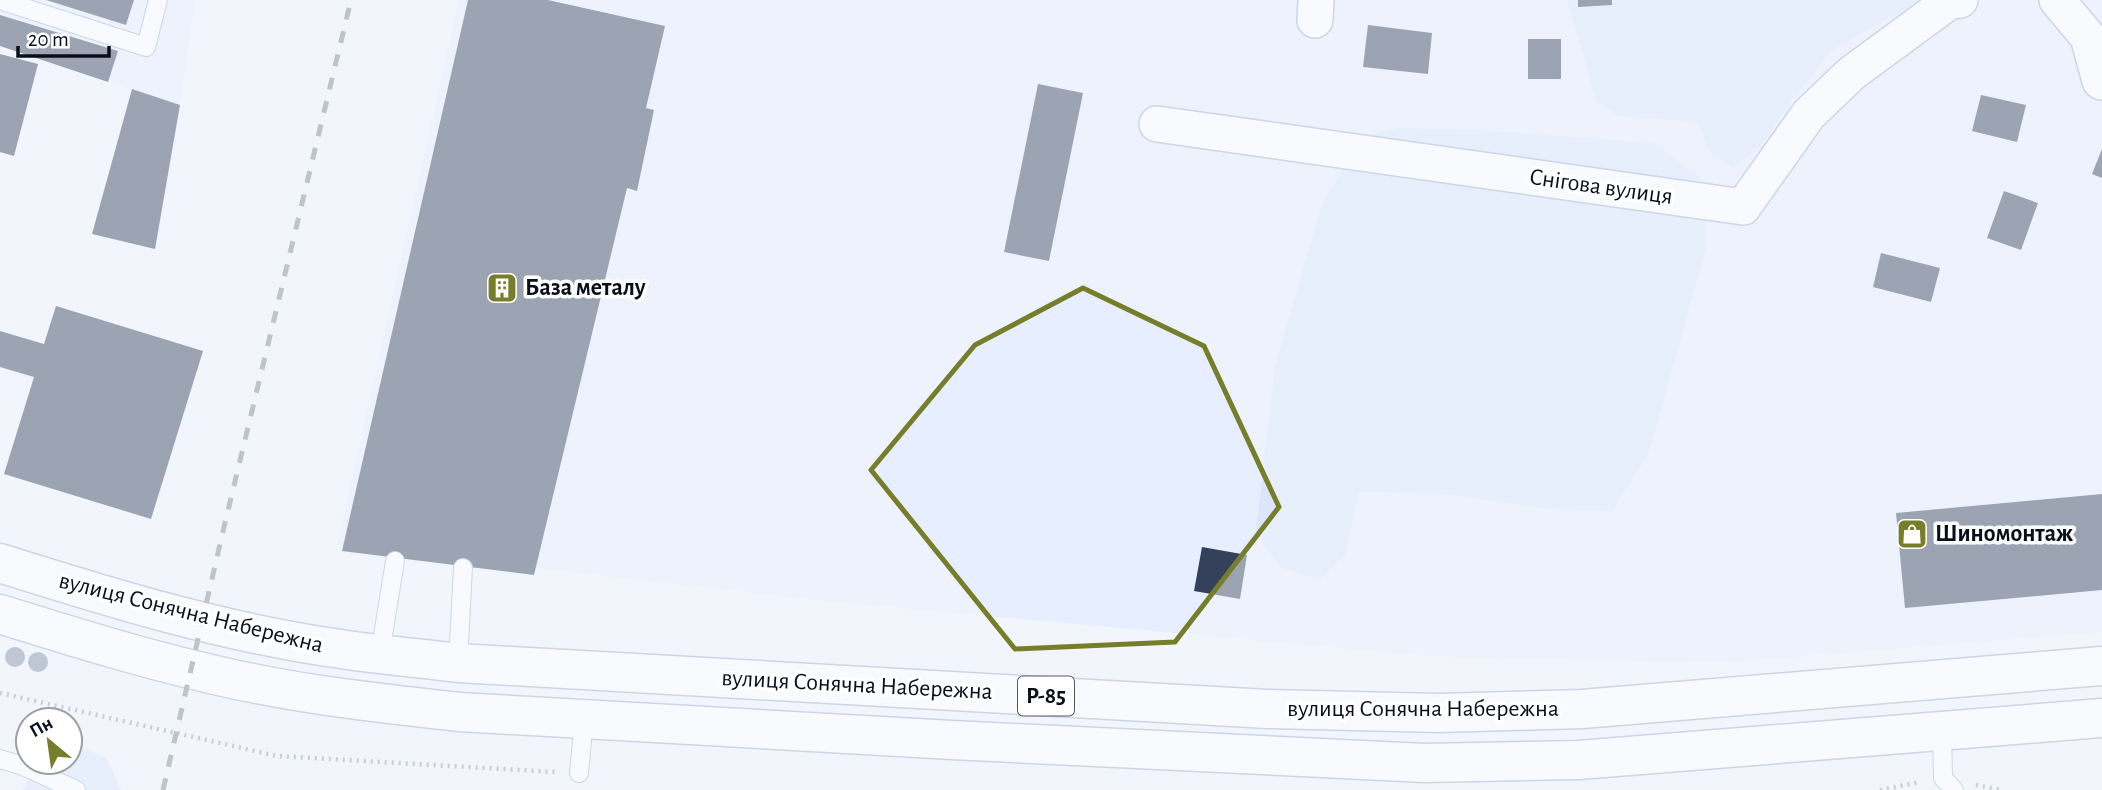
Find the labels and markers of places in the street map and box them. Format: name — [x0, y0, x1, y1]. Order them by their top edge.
building icon: База металу — [485, 271, 519, 305]
place label: База металу — [525, 276, 646, 300]
shop icon: Шиномонтаж — [1895, 517, 1929, 551]
place label: Шиномонтаж — [1935, 522, 2073, 546]

